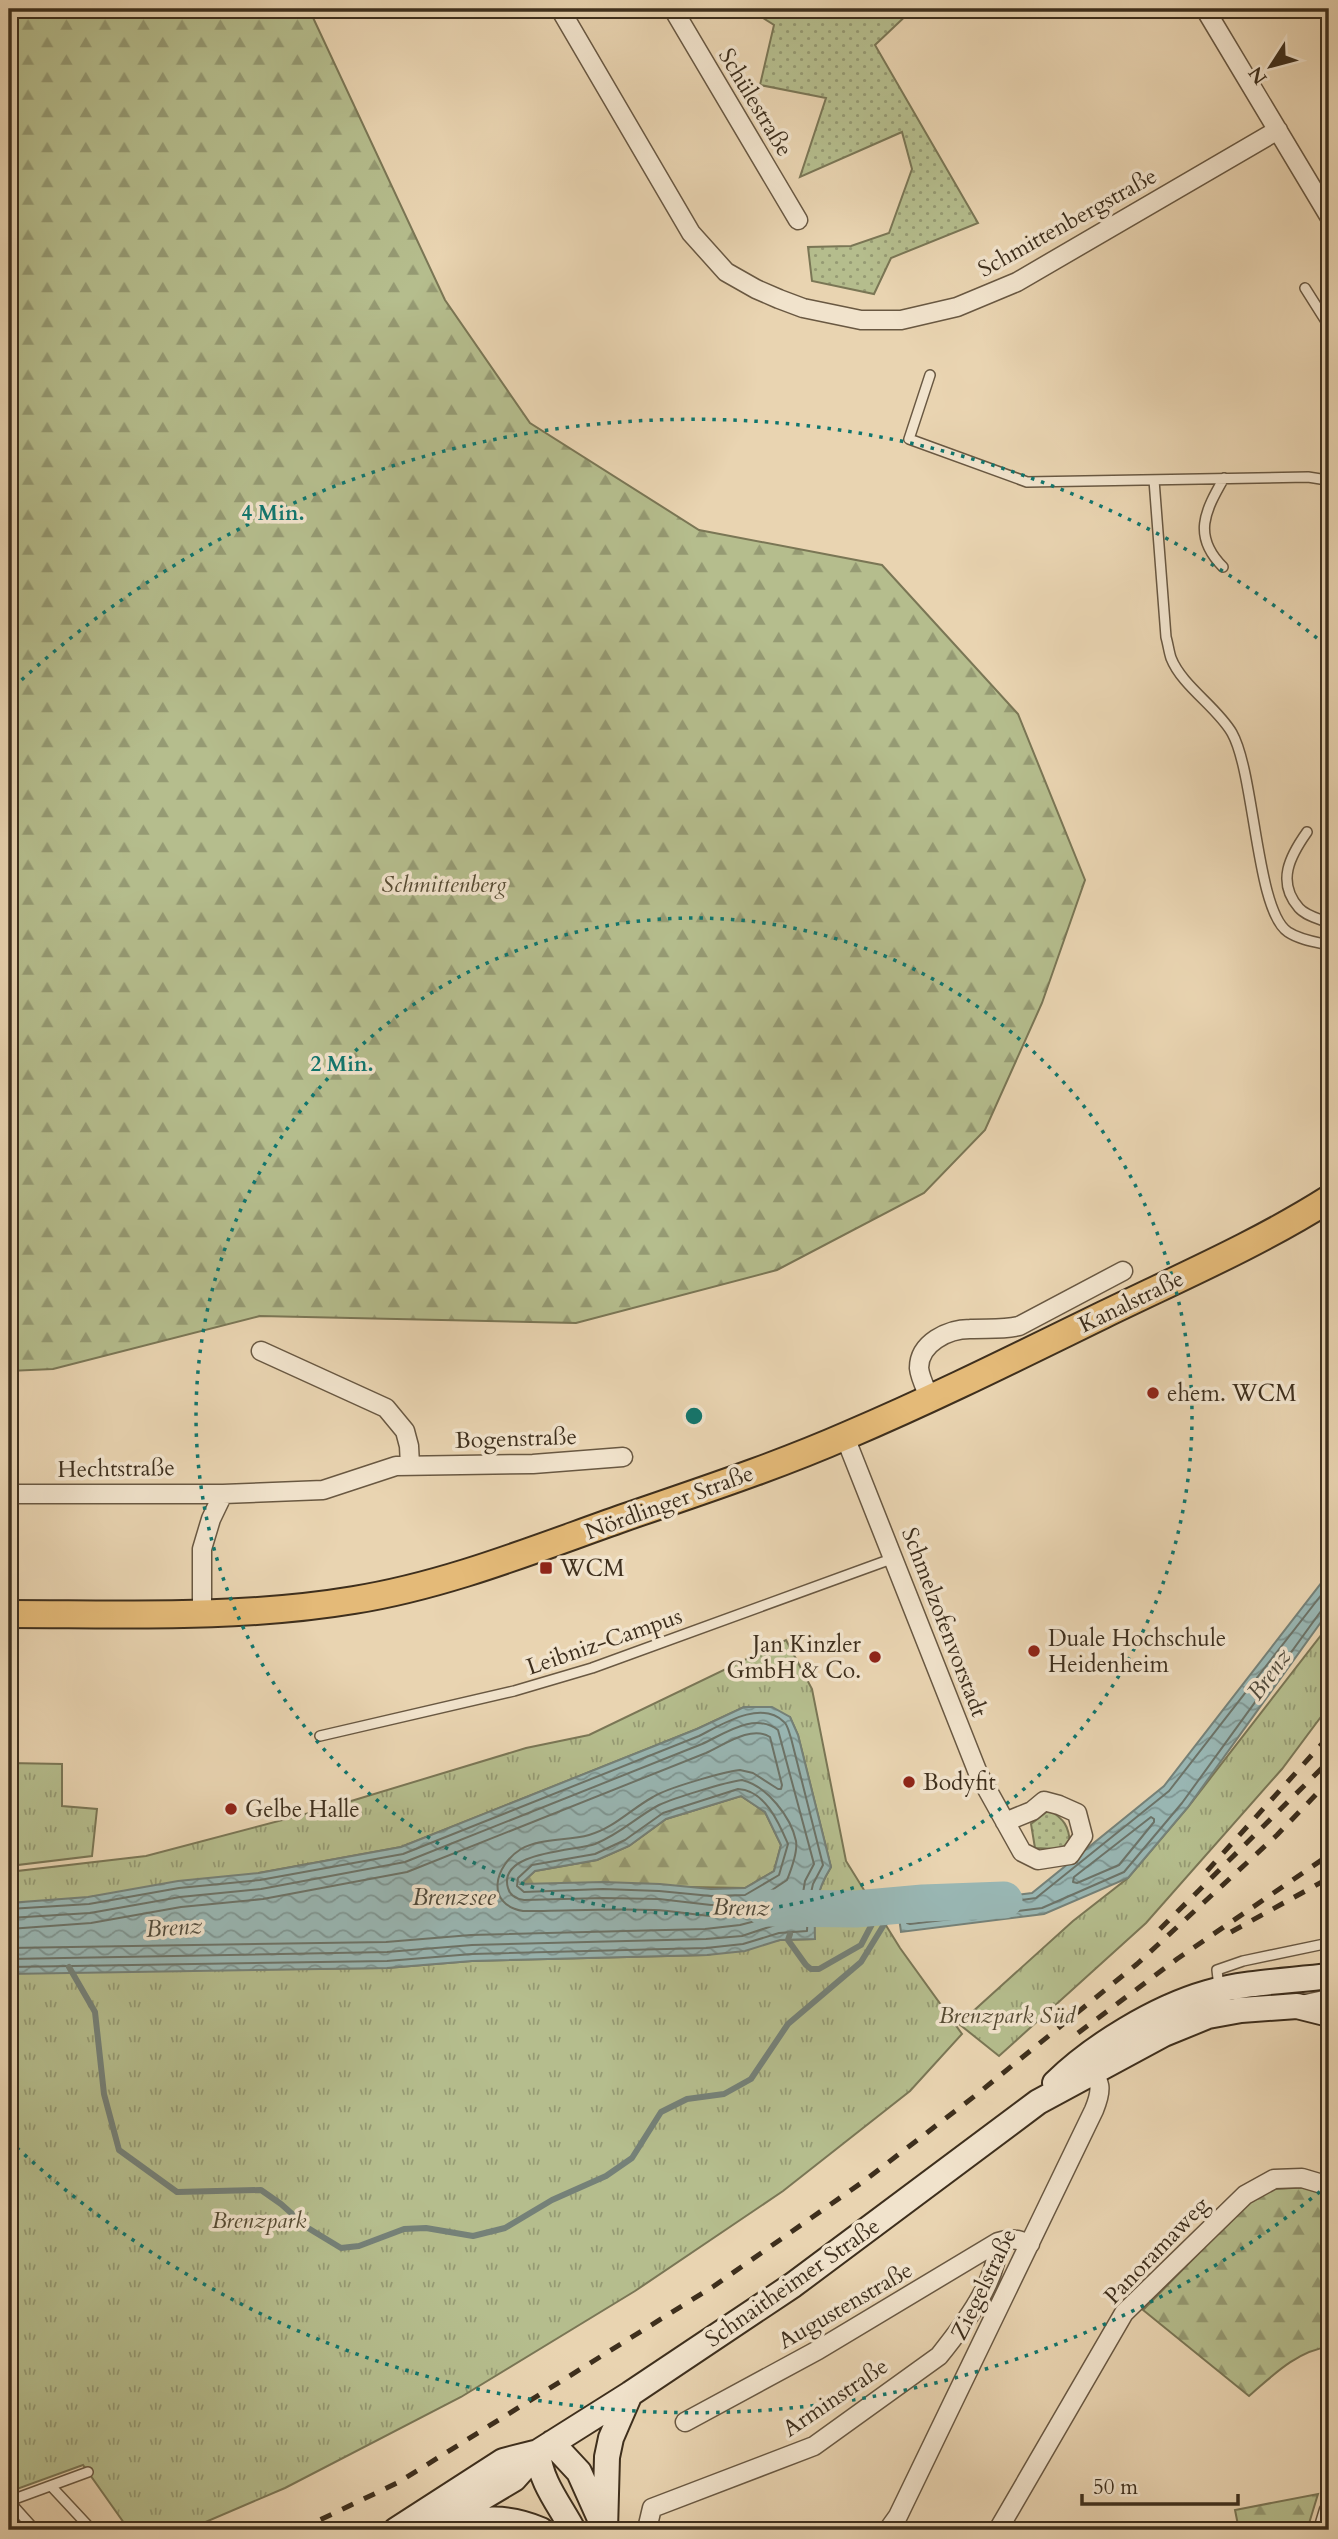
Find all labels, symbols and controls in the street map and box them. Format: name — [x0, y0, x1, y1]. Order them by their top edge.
north arrow — [1236, 32, 1306, 102]
street label: Schülestraße — [711, 42, 800, 162]
text: N — [1242, 61, 1273, 90]
street label: Schmittenbergstraße — [972, 160, 1162, 285]
text: 4 Min. — [241, 499, 305, 528]
park label: Schmittenberg — [382, 869, 507, 900]
text: 2 Min. — [310, 1050, 374, 1079]
street label: Kanalstraße — [1073, 1263, 1189, 1340]
place label: ehem. WCM — [1167, 1378, 1297, 1409]
marker: ehem. WCM — [1145, 1385, 1161, 1401]
centre of rings — [682, 1404, 706, 1428]
street label: Bogenstraße — [455, 1421, 577, 1456]
street label: Hechtstraße — [57, 1452, 175, 1485]
street label: Nördlinger Straße — [581, 1458, 758, 1547]
street label: Schmelzofenvorstadt — [894, 1523, 995, 1721]
place label: WCM — [559, 1553, 625, 1584]
marker: WCM — [538, 1560, 554, 1576]
street label: Leibniz-Campus — [522, 1600, 686, 1683]
place label: Duale Hochschule Heidenheim — [1048, 1623, 1226, 1680]
place label: Jan Kinzler GmbH & Co. — [726, 1629, 862, 1686]
water label: Brenz — [1239, 1641, 1300, 1707]
marker: Duale Hochschule Heidenheim — [1026, 1643, 1042, 1659]
marker: Jan Kinzler GmbH & Co. — [867, 1649, 883, 1665]
place label: Bodyfit — [923, 1767, 996, 1798]
marker: Bodyfit — [901, 1774, 917, 1790]
place label: Gelbe Halle — [245, 1794, 360, 1825]
marker: Gelbe Halle — [223, 1801, 239, 1817]
water label: Brenzsee — [412, 1881, 497, 1914]
water label: Brenz — [712, 1891, 770, 1925]
water label: Brenz — [144, 1909, 204, 1946]
park label: Brenzpark Süd — [939, 2000, 1076, 2031]
street label: Panoramaweg — [1097, 2190, 1216, 2311]
park label: Brenzpark — [212, 2205, 307, 2236]
street label: Schnaitheimer Straße — [699, 2210, 886, 2354]
street label: Ziegelstraße — [943, 2224, 1024, 2345]
street label: Augustenstraße — [772, 2254, 918, 2356]
street label: Arminstraße — [776, 2351, 894, 2444]
scale bar — [1082, 2462, 1238, 2506]
text: 50 m — [1093, 2473, 1138, 2502]

